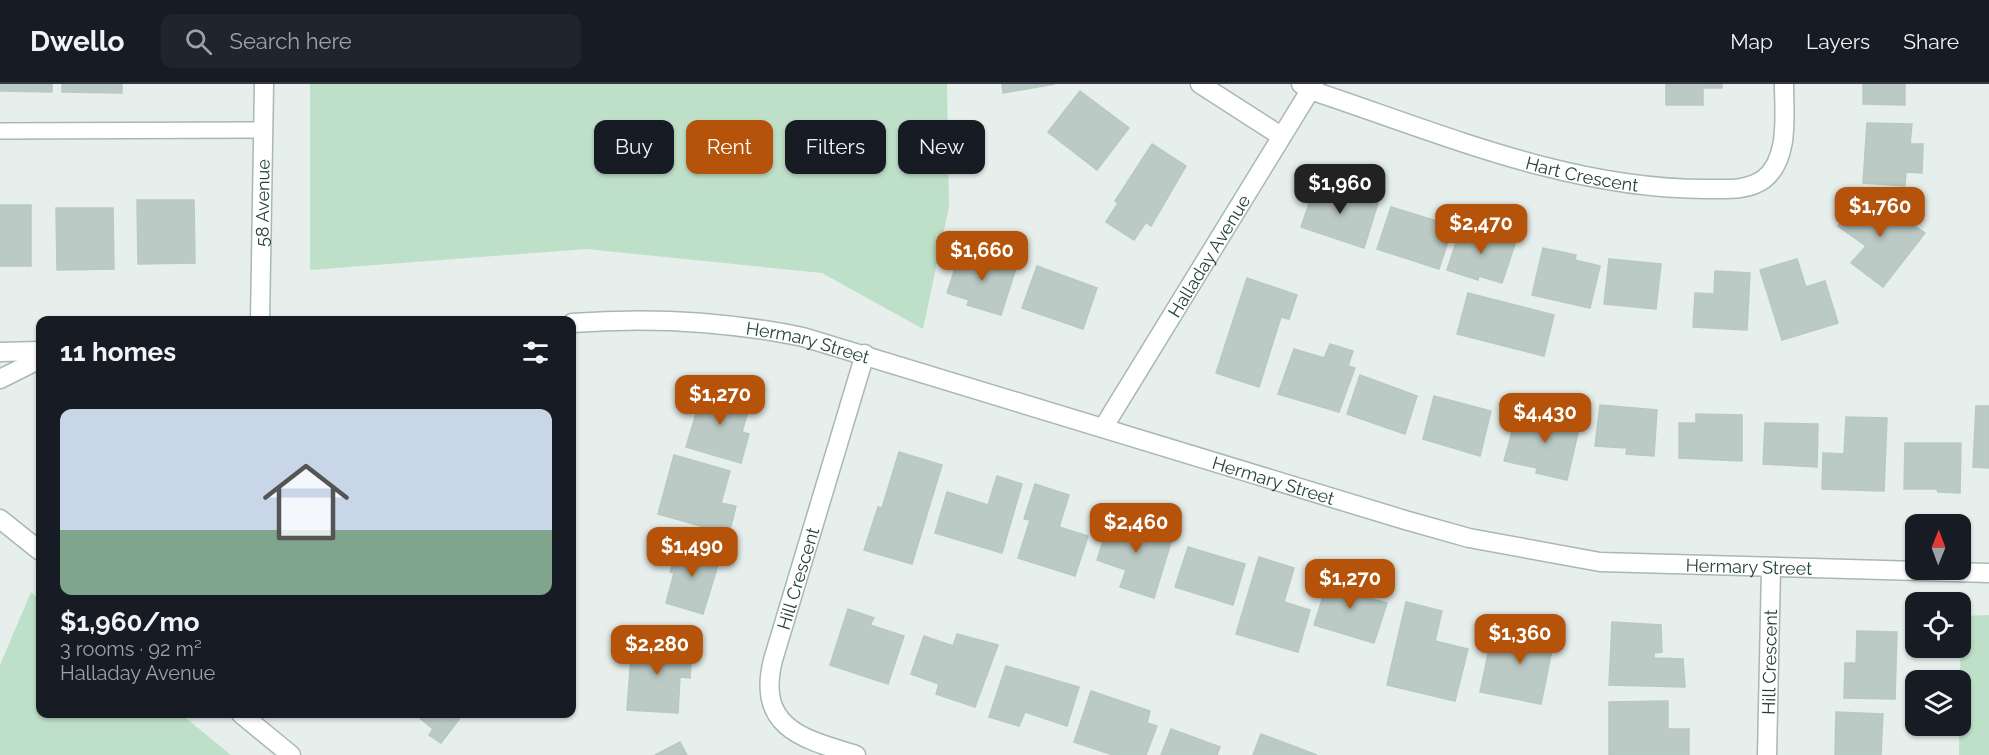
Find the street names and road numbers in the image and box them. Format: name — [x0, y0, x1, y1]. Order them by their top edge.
street label: Hart Crescent — [1524, 152, 1640, 195]
street label: 58 Avenue — [251, 159, 273, 247]
street label: Halladay Avenue — [1163, 190, 1254, 321]
street label: Hermary Street — [745, 317, 872, 367]
street label: Hermary Street — [1210, 452, 1337, 508]
street label: Hill Crescent — [772, 525, 823, 632]
street label: Hermary Street — [1685, 554, 1812, 578]
street label: Hill Crescent — [1757, 609, 1781, 715]

